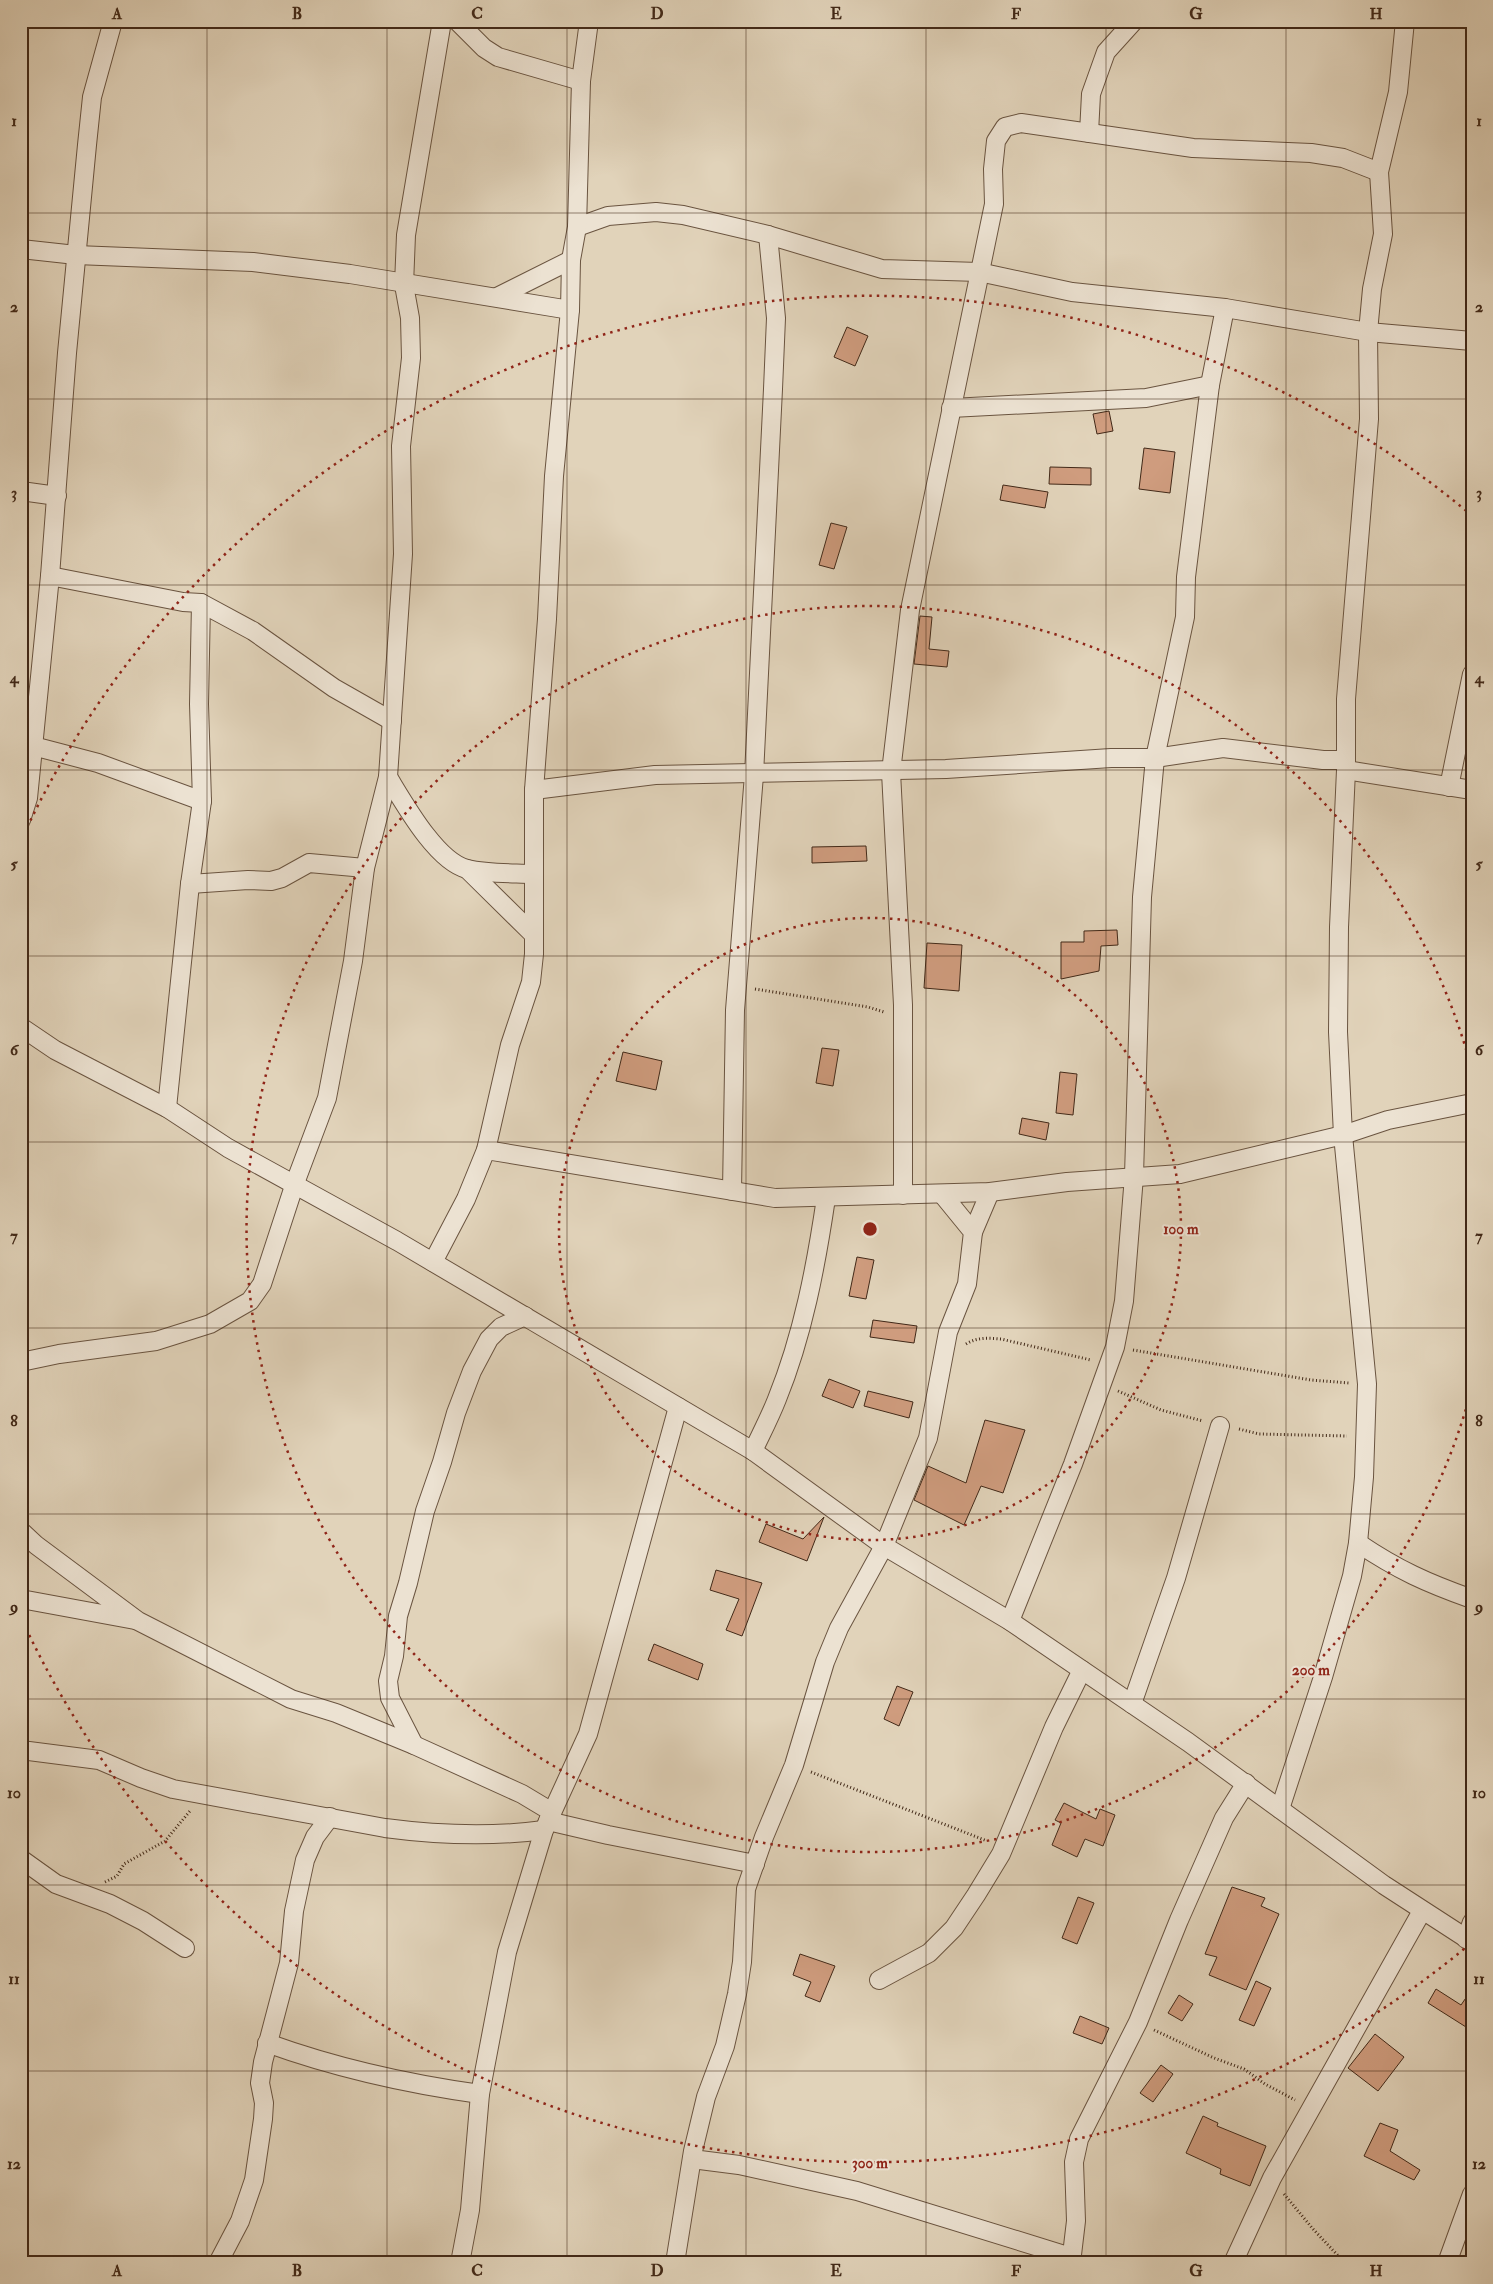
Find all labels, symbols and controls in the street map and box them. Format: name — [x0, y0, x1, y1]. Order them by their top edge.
text: A — [111, 4, 123, 24]
text: B — [292, 4, 302, 24]
text: C — [471, 4, 483, 24]
text: D — [650, 4, 664, 24]
text: E — [830, 4, 842, 24]
text: F — [1011, 4, 1021, 24]
text: G — [1189, 4, 1203, 24]
text: H — [1369, 4, 1383, 24]
text: 1 — [11, 111, 17, 131]
text: 1 — [1476, 111, 1482, 131]
text: 2 — [10, 297, 18, 317]
text: 2 — [1475, 297, 1483, 317]
text: 3 — [11, 483, 17, 503]
text: 3 — [1476, 483, 1482, 503]
text: 4 — [9, 668, 20, 688]
text: 4 — [1474, 668, 1485, 688]
text: 5 — [10, 854, 18, 874]
text: 5 — [1475, 854, 1483, 874]
text: 6 — [10, 1040, 20, 1060]
text: 6 — [1475, 1040, 1485, 1060]
centre of rings — [861, 1220, 879, 1238]
text: 100 m — [1163, 1220, 1199, 1239]
text: 7 — [10, 1226, 18, 1246]
text: 7 — [1475, 1226, 1483, 1246]
text: 8 — [10, 1411, 18, 1431]
text: 8 — [1475, 1411, 1483, 1431]
text: 9 — [8, 1597, 18, 1617]
text: 9 — [1473, 1597, 1483, 1617]
text: 200 m — [1292, 1661, 1330, 1680]
text: 10 — [7, 1783, 21, 1803]
text: 10 — [1472, 1783, 1486, 1803]
text: 11 — [8, 1969, 20, 1989]
text: 11 — [1473, 1969, 1485, 1989]
text: 12 — [7, 2154, 21, 2174]
text: 300 m — [852, 2154, 888, 2173]
text: 12 — [1472, 2154, 1486, 2174]
text: A — [111, 2261, 123, 2281]
text: B — [292, 2261, 302, 2281]
text: C — [471, 2261, 483, 2281]
text: D — [650, 2261, 664, 2281]
text: E — [830, 2261, 842, 2281]
text: F — [1011, 2261, 1021, 2281]
text: G — [1189, 2261, 1203, 2281]
text: H — [1369, 2261, 1383, 2281]

